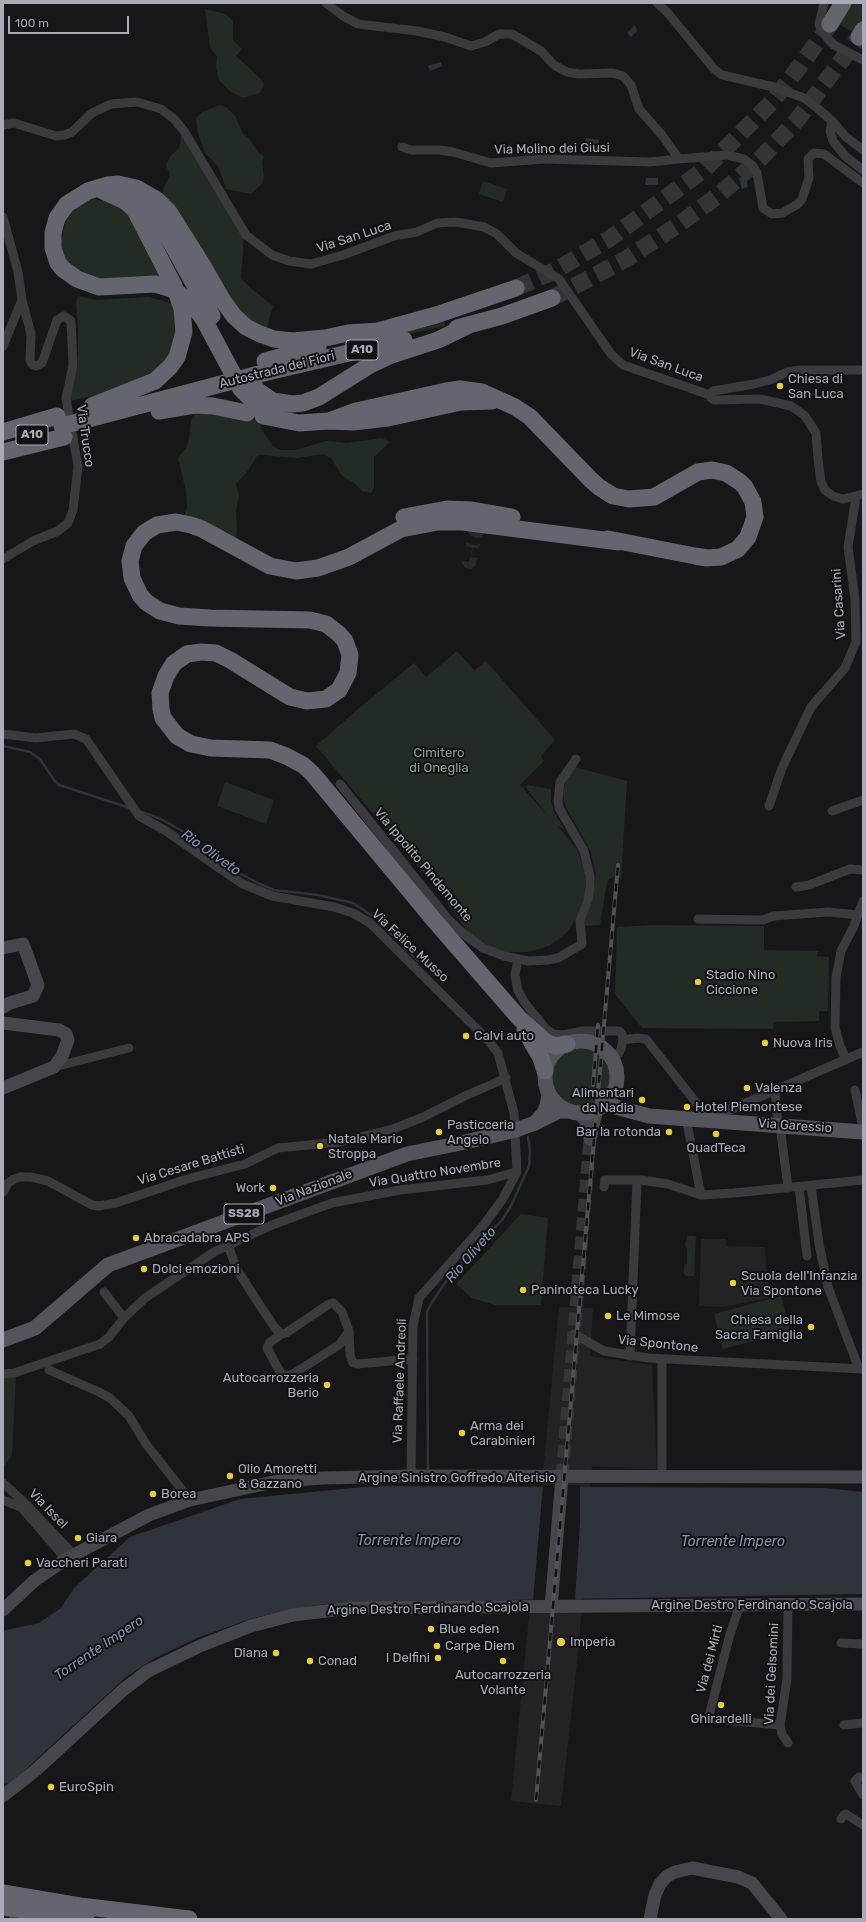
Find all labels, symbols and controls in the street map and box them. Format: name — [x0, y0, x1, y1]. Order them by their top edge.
scale bar — [10, 8, 131, 34]
text: 100 m — [15, 16, 49, 30]
street label: Via Molino dei Giusi — [494, 140, 610, 158]
street label: Via San Luca — [315, 218, 393, 256]
road number: A10 — [346, 340, 378, 360]
street label: Via San Luca — [627, 344, 705, 386]
street label: Autostrada dei Fiori — [218, 348, 336, 392]
place label: Chiesa di San Luca — [788, 371, 844, 402]
marker: Chiesa di San Luca — [775, 381, 785, 391]
street label: Via Trucco — [73, 404, 97, 468]
road number: A10 — [16, 425, 48, 445]
street label: Via Casarini — [829, 568, 849, 640]
park label: Cimitero di Oneglia — [409, 745, 469, 776]
street label: Via Ippolito Pindemonte — [371, 805, 475, 925]
water label: Rio Oliveto — [178, 826, 244, 880]
street label: Via Felice Musso — [368, 906, 452, 986]
place label: Stadio Nino Ciccione — [706, 967, 775, 998]
marker: Stadio Nino Ciccione — [693, 977, 703, 987]
place label: Calvi auto — [474, 1028, 534, 1044]
marker: Calvi auto — [461, 1031, 471, 1041]
place label: Nuova Iris — [773, 1035, 833, 1051]
marker: Nuova Iris — [760, 1038, 770, 1048]
place label: Valenza — [755, 1080, 802, 1096]
marker: Valenza — [742, 1083, 752, 1093]
place label: Alimentari da Nadia — [572, 1085, 634, 1116]
marker: Alimentari da Nadia — [637, 1095, 647, 1105]
place label: Hotel Piemontese — [695, 1099, 802, 1115]
marker: Hotel Piemontese — [682, 1102, 692, 1112]
street label: Via Garessio — [758, 1116, 832, 1136]
place label: Pasticceria Angelo — [447, 1117, 514, 1148]
place label: Bar la rotonda — [576, 1124, 661, 1140]
marker: Pasticceria Angelo — [434, 1127, 444, 1137]
marker: Bar la rotonda — [664, 1127, 674, 1137]
marker: QuadTeca — [711, 1129, 721, 1139]
place label: Natale Mario Stroppa — [328, 1131, 403, 1162]
place label: QuadTeca — [686, 1140, 746, 1156]
street label: Via Cesare Battisti — [136, 1141, 246, 1189]
marker: Natale Mario Stroppa — [315, 1141, 325, 1151]
street label: Via Quattro Novembre — [368, 1155, 502, 1191]
street label: Via Nazionale — [273, 1166, 355, 1210]
place label: Work — [236, 1180, 265, 1196]
marker: Work — [268, 1183, 278, 1193]
road number: SS28 — [224, 1204, 264, 1224]
water label: Rio Oliveto — [442, 1223, 500, 1287]
place label: Abracadabra APS — [144, 1230, 250, 1246]
marker: Abracadabra APS — [131, 1233, 141, 1243]
place label: Dolci emozioni — [152, 1261, 240, 1277]
marker: Dolci emozioni — [139, 1264, 149, 1274]
place label: Scuola dell'Infanzia Via Spontone — [741, 1268, 857, 1299]
marker: Scuola dell'Infanzia Via Spontone — [728, 1278, 738, 1288]
place label: Paninoteca Lucky — [531, 1282, 639, 1298]
marker: Paninoteca Lucky — [518, 1285, 528, 1295]
place label: Le Mimose — [616, 1308, 680, 1324]
marker: Le Mimose — [603, 1311, 613, 1321]
place label: Chiesa della Sacra Famiglia — [715, 1312, 803, 1343]
street label: Via Raffaele Andreoli — [390, 1318, 410, 1444]
marker: Chiesa della Sacra Famiglia — [806, 1322, 816, 1332]
street label: Via Spontone — [617, 1332, 699, 1356]
place label: Autocarrozzeria Berio — [223, 1370, 319, 1401]
marker: Autocarrozzeria Berio — [322, 1380, 332, 1390]
place label: Arma dei Carabinieri — [470, 1418, 535, 1449]
marker: Arma dei Carabinieri — [457, 1428, 467, 1438]
place label: Olio Amoretti & Gazzano — [238, 1461, 317, 1492]
street label: Argine Sinistro Goffredo Alterisio — [358, 1470, 556, 1486]
marker: Olio Amoretti & Gazzano — [225, 1471, 235, 1481]
street label: Via Issel — [25, 1486, 71, 1532]
place label: Borea — [161, 1486, 196, 1502]
marker: Borea — [148, 1489, 158, 1499]
place label: Giara — [86, 1530, 117, 1546]
marker: Giara — [73, 1533, 83, 1543]
water label: Torrente Impero — [357, 1533, 461, 1549]
water label: Torrente Impero — [681, 1534, 785, 1550]
place label: Vaccheri Parati — [36, 1555, 127, 1571]
marker: Vaccheri Parati — [23, 1558, 33, 1568]
street label: Argine Destro Ferdinando Scajola — [651, 1597, 853, 1613]
street label: Argine Destro Ferdinando Scajola — [327, 1599, 529, 1619]
water label: Torrente Impero — [51, 1612, 147, 1684]
place label: Blue eden — [439, 1621, 499, 1637]
street label: Via dei Gelsomini — [762, 1622, 782, 1726]
street label: Via dei Mirti — [693, 1623, 727, 1695]
marker: Blue eden — [426, 1624, 436, 1634]
place label: Imperia — [570, 1634, 615, 1650]
marker: Imperia — [555, 1636, 567, 1648]
place label: Carpe Diem — [445, 1638, 515, 1654]
marker: Carpe Diem — [432, 1641, 442, 1651]
place label: Diana — [234, 1645, 268, 1661]
marker: Diana — [271, 1648, 281, 1658]
place label: I Delfini — [386, 1650, 430, 1666]
place label: Conad — [318, 1653, 357, 1669]
marker: I Delfini — [433, 1653, 443, 1663]
marker: Conad — [305, 1656, 315, 1666]
marker: Autocarrozzeria Volante — [498, 1656, 508, 1666]
place label: Autocarrozzeria Volante — [455, 1667, 551, 1698]
marker: Ghirardelli — [716, 1700, 726, 1710]
place label: Ghirardelli — [690, 1711, 752, 1727]
place label: EuroSpin — [59, 1779, 114, 1795]
marker: EuroSpin — [46, 1782, 56, 1792]

